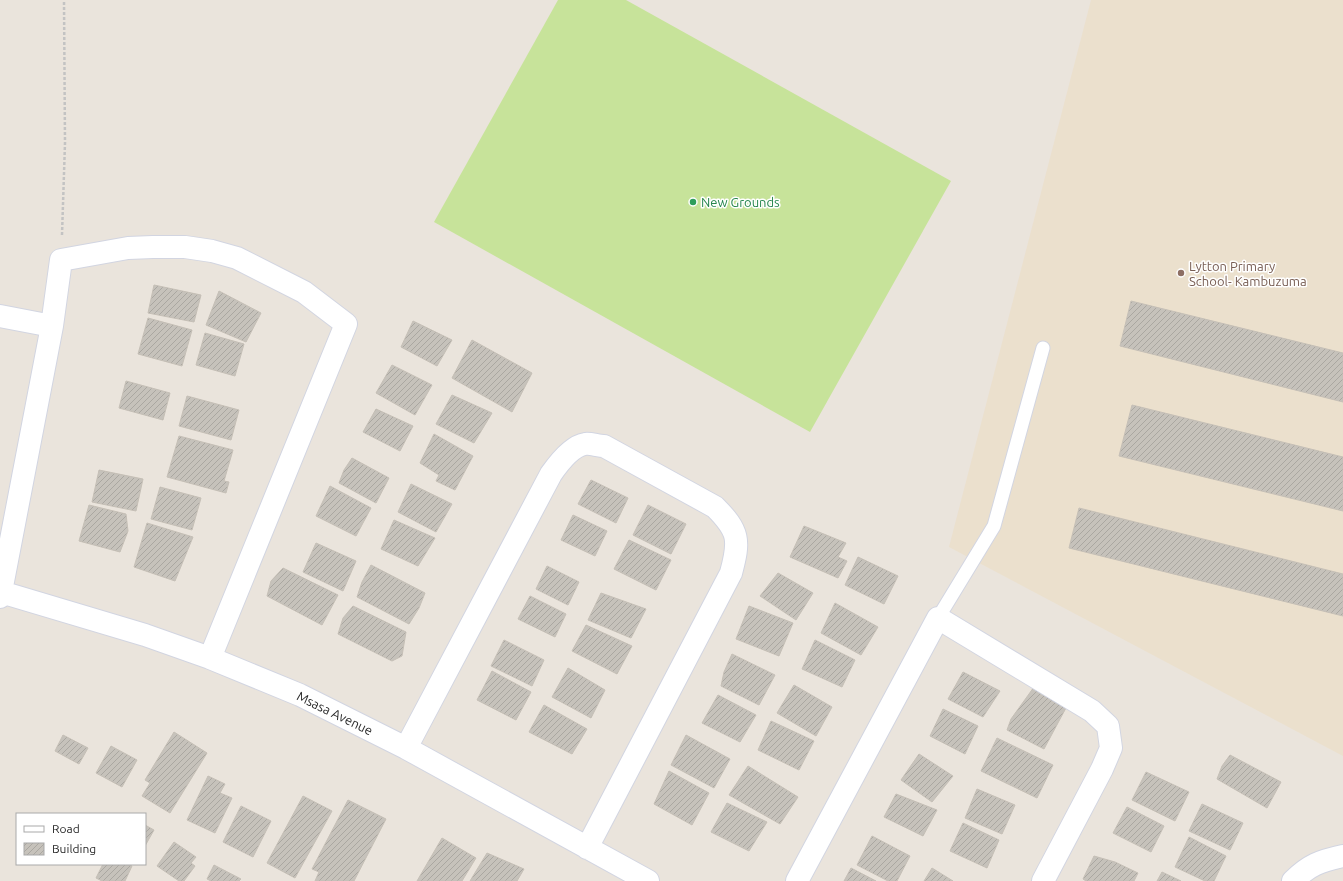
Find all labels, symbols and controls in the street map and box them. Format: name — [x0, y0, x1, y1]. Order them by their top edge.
place label: New Grounds — [701, 195, 780, 209]
marker: New Grounds — [688, 197, 698, 207]
place label: Lytton Primary School- Kambuzuma — [1189, 259, 1307, 288]
marker: Lytton Primary School- Kambuzuma — [1176, 268, 1186, 278]
street label: Msasa Avenue — [295, 689, 375, 737]
legend — [16, 813, 146, 865]
text: Road — [52, 822, 80, 835]
text: Building — [52, 842, 96, 855]

